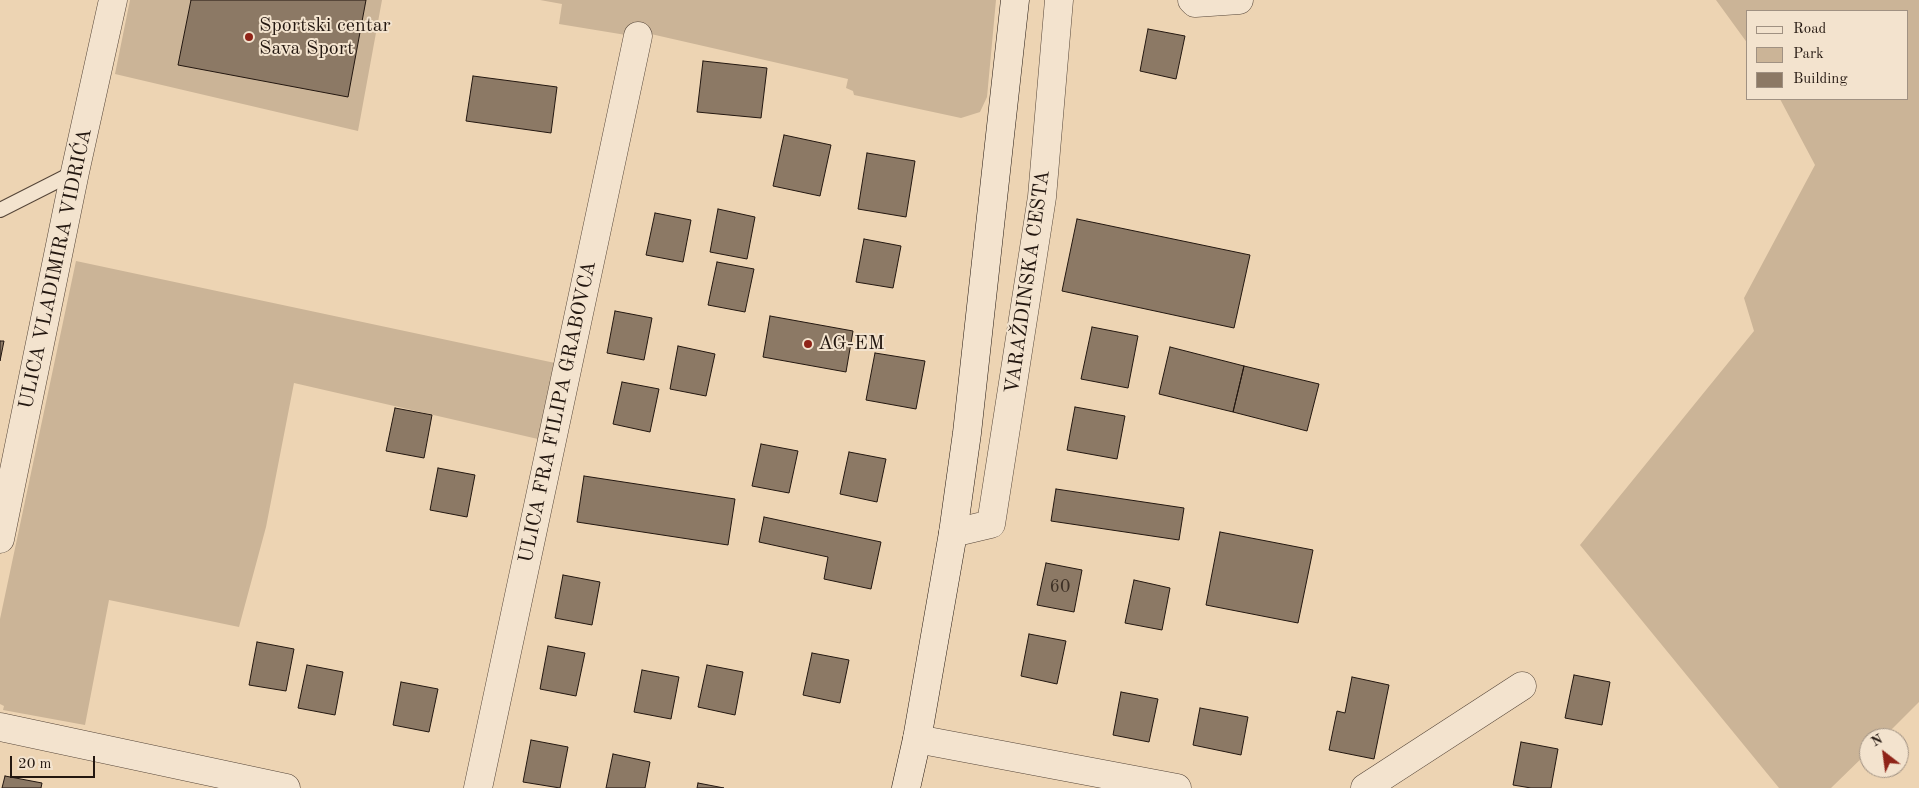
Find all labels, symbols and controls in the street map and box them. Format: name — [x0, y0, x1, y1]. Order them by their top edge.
legend — [1746, 10, 1909, 100]
place label: Sportski centar Sava Sport — [259, 14, 391, 61]
text: Road — [1793, 22, 1826, 37]
marker: Sportski centar Sava Sport — [243, 31, 255, 43]
text: Park — [1793, 47, 1824, 62]
text: Building — [1793, 72, 1848, 87]
street label: ULICA VLADIMIRA VIDRIĆA — [14, 126, 98, 412]
street label: VARAŽDINSKA CESTA — [1000, 169, 1056, 395]
street label: ULICA FRA FILIPA GRABOVCA — [514, 259, 602, 565]
place label: AG-EM — [818, 332, 885, 356]
marker: AG-EM — [802, 338, 814, 350]
house number: 60 — [1050, 576, 1070, 598]
north arrow — [1859, 728, 1909, 778]
text: N — [1869, 732, 1885, 750]
scale bar — [12, 746, 98, 778]
text: 20 m — [18, 757, 52, 772]

